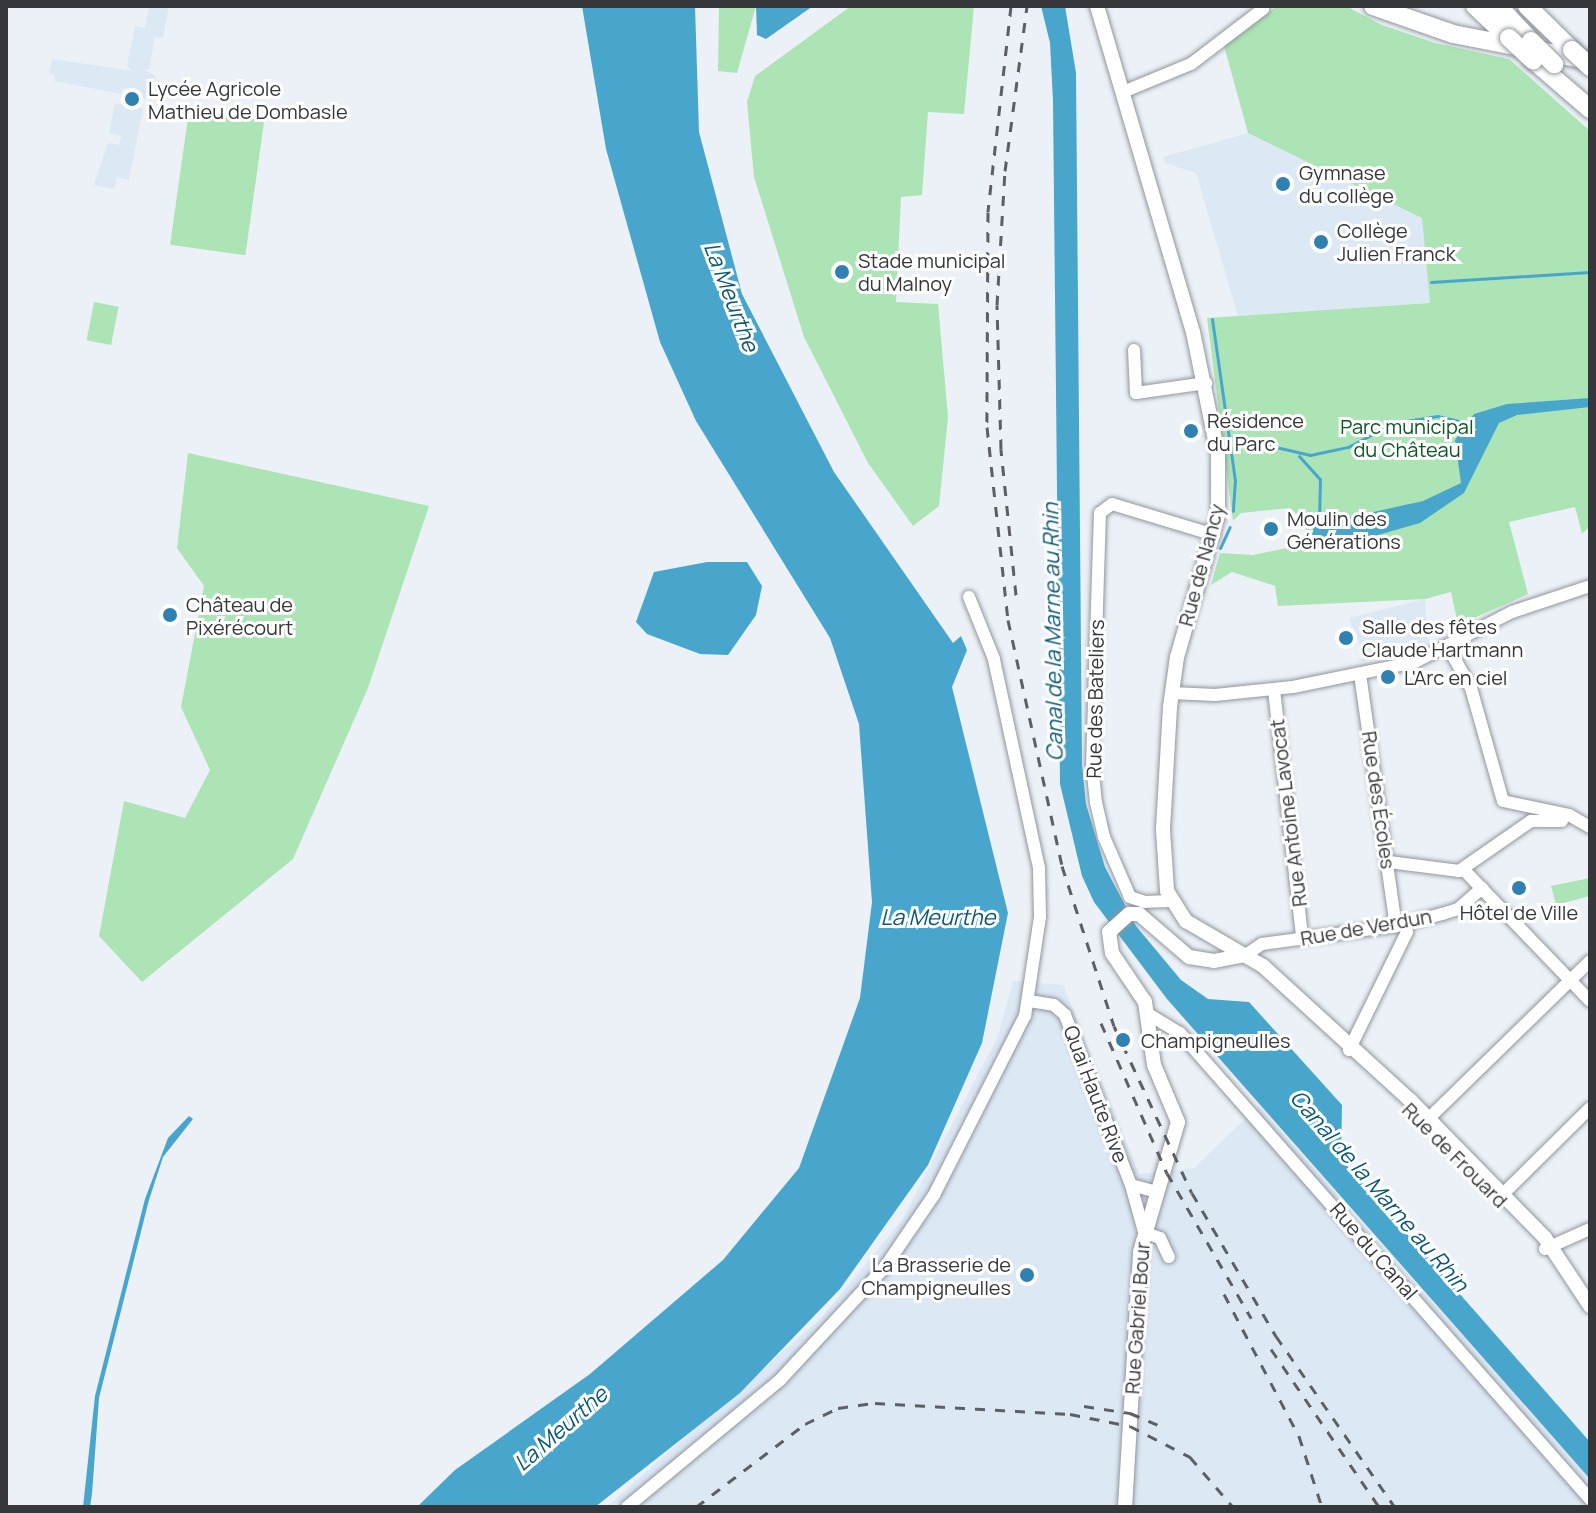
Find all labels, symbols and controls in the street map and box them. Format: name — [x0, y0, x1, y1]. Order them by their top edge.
place label: Lycée Agricole Mathieu de Dombasle — [148, 76, 348, 123]
marker: Lycée Agricole Mathieu de Dombasle — [123, 90, 141, 108]
place label: Gymnase du collège — [1299, 160, 1394, 207]
marker: Gymnase du collège — [1274, 175, 1292, 193]
place label: Collège Julien Franck — [1337, 218, 1456, 265]
marker: Collège Julien Franck — [1312, 233, 1330, 251]
water label: La Meurthe — [698, 239, 764, 355]
place label: Stade municipal du Malnoy — [858, 248, 1005, 295]
marker: Stade municipal du Malnoy — [833, 263, 851, 281]
place label: Résidence du Parc — [1207, 408, 1304, 455]
park label: Parc municipal du Château — [1340, 414, 1474, 461]
marker: Résidence du Parc — [1182, 422, 1200, 440]
street label: Rue de Nancy — [1173, 501, 1229, 629]
water label: Canal de la Marne au Rhin — [1038, 503, 1068, 761]
place label: Moulin des Générations — [1287, 506, 1401, 553]
marker: Moulin des Générations — [1262, 520, 1280, 538]
place label: Château de Pixérécourt — [186, 592, 293, 639]
marker: Château de Pixérécourt — [161, 606, 179, 624]
place label: Salle des fêtes Claude Hartmann — [1362, 614, 1523, 661]
street label: Rue des Bateliers — [1082, 619, 1108, 779]
marker: Salle des fêtes Claude Hartmann — [1337, 629, 1355, 647]
place label: L'Arc en ciel — [1404, 665, 1507, 689]
marker: L'Arc en ciel — [1379, 668, 1397, 686]
street label: Rue Antoine Lavocat — [1265, 718, 1311, 908]
street label: Rue des Écoles — [1357, 729, 1401, 871]
marker: Hôtel de Ville — [1510, 879, 1528, 897]
place label: Hôtel de Ville — [1460, 900, 1578, 924]
street label: Rue de Verdun — [1298, 904, 1434, 950]
water label: La Meurthe — [881, 905, 995, 931]
street label: Quai Haute Rive — [1059, 1022, 1133, 1166]
place label: Champigneulles — [1141, 1028, 1291, 1052]
marker: Champigneulles — [1112, 1029, 1134, 1051]
water label: Canal de la Marne au Rhin — [1284, 1085, 1474, 1297]
street label: Rue de Frouard — [1398, 1098, 1512, 1212]
street label: Rue du Canal — [1325, 1197, 1423, 1305]
street label: Rue Gabriel Bour — [1120, 1241, 1154, 1395]
place label: La Brasserie de Champigneulles — [861, 1252, 1011, 1299]
marker: La Brasserie de Champigneulles — [1018, 1266, 1036, 1284]
water label: La Meurthe — [509, 1381, 613, 1477]

